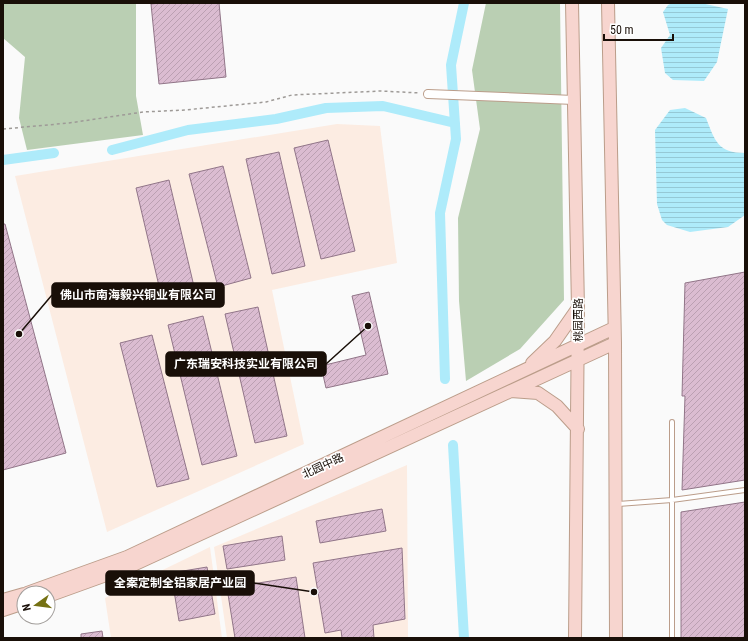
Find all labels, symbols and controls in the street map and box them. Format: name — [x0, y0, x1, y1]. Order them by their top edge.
scale bar — [604, 16, 673, 42]
text: 50 m — [610, 23, 634, 37]
callout: 佛山市南海毅兴铜业有限公司 — [52, 283, 224, 307]
text: 佛山市南海毅兴铜业有限公司 — [60, 288, 216, 302]
street label: 桃园西路 — [572, 298, 585, 342]
callout: 广东瑞安科技实业有限公司 — [166, 352, 326, 376]
text: 广东瑞安科技实业有限公司 — [174, 357, 318, 371]
street label: 北园中路 — [300, 451, 346, 481]
callout: 全案定制全铝家居产业园 — [106, 571, 254, 595]
text: 全案定制全铝家居产业园 — [114, 576, 246, 590]
north arrow — [16, 585, 56, 625]
text: N — [20, 602, 34, 612]

